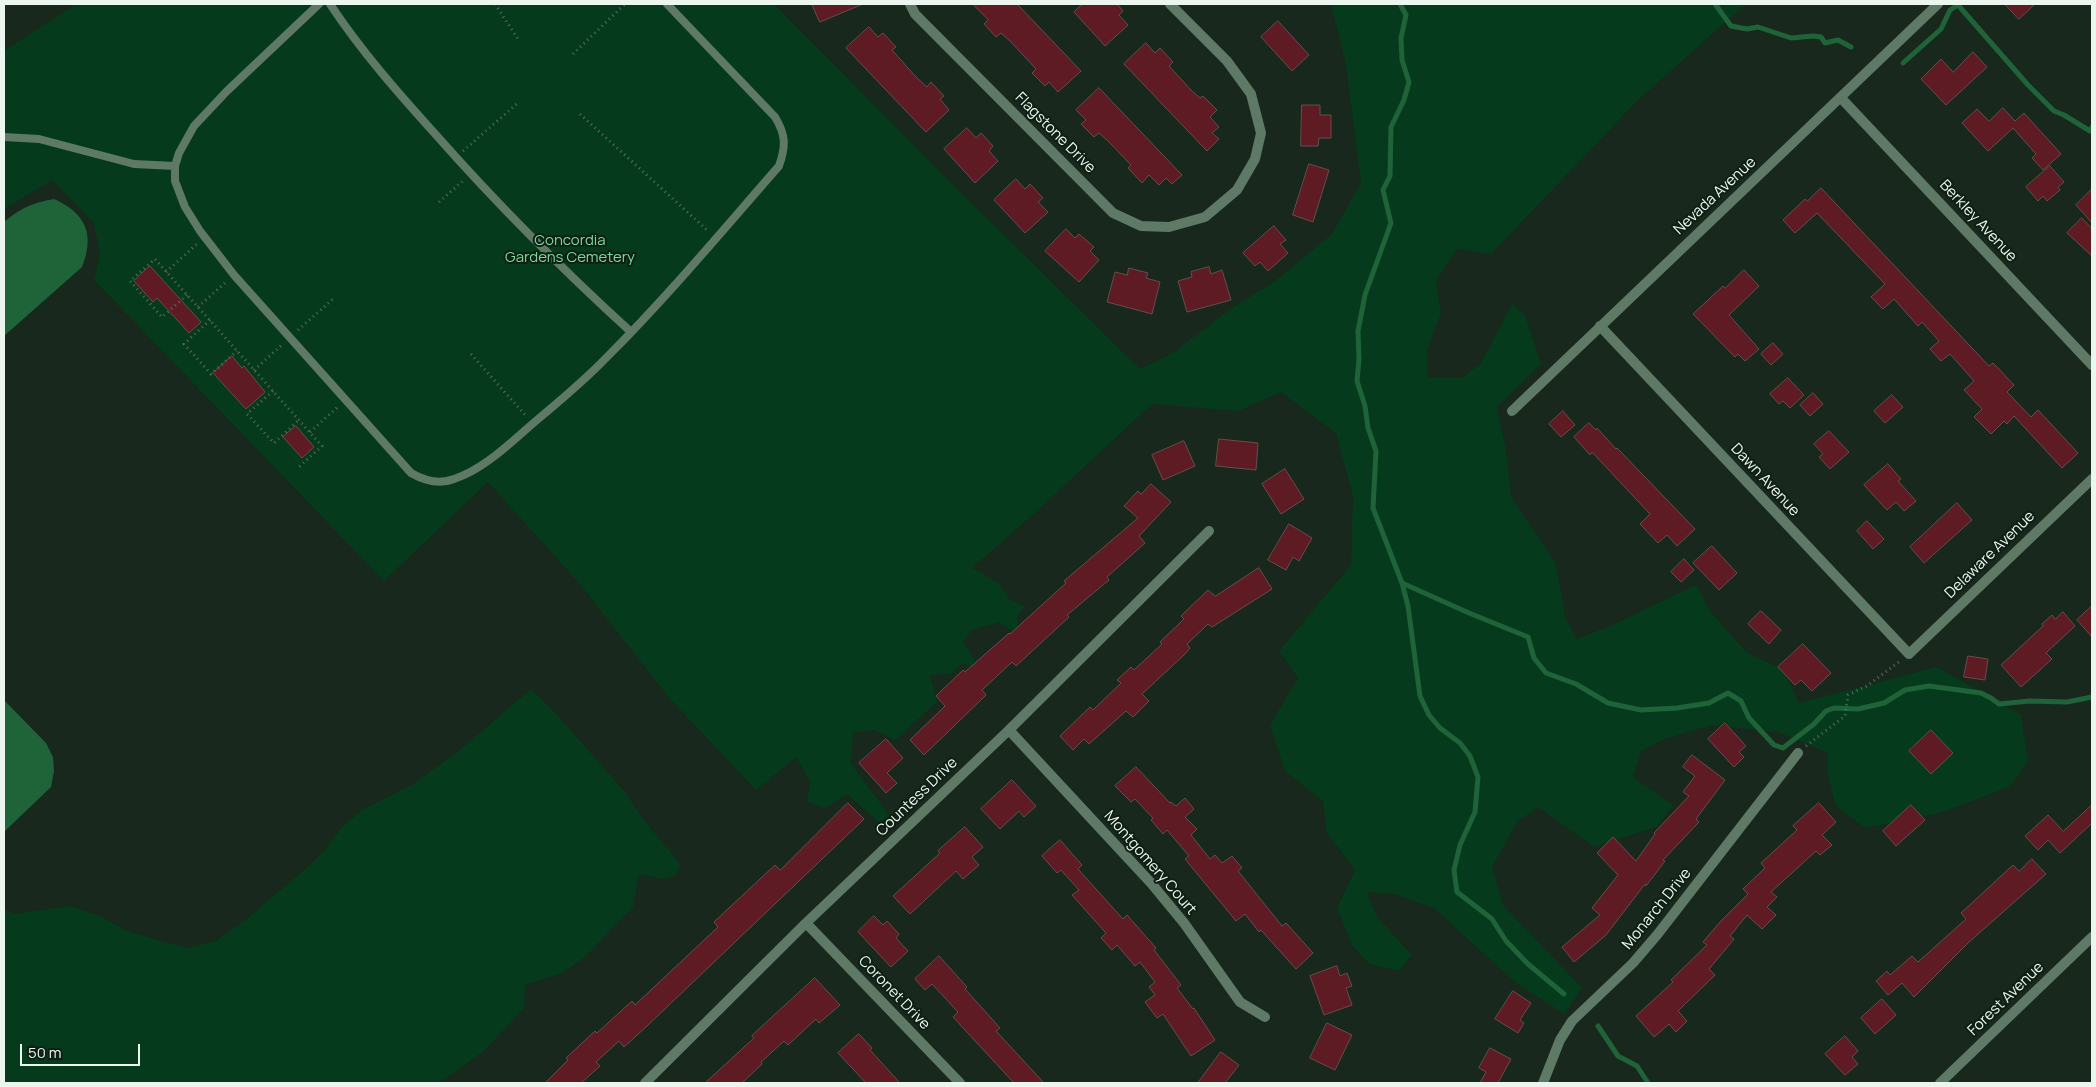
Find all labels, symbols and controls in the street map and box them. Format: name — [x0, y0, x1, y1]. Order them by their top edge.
street label: Flagstone Drive — [1011, 89, 1099, 177]
street label: Nevada Avenue — [1670, 153, 1760, 239]
street label: Berkley Avenue — [1936, 176, 2020, 266]
park label: Concordia Gardens Cemetery — [505, 232, 635, 267]
street label: Dawn Avenue — [1727, 440, 1803, 520]
street label: Delaware Avenue — [1941, 507, 2039, 603]
street label: Countess Drive — [873, 754, 961, 840]
street label: Montgomery Court — [1100, 807, 1200, 919]
street label: Monarch Drive — [1619, 865, 1695, 953]
street label: Coronet Drive — [854, 952, 934, 1034]
street label: Forest Avenue — [1964, 958, 2048, 1040]
scale bar — [22, 1034, 142, 1066]
text: 50 m — [28, 1042, 62, 1063]

